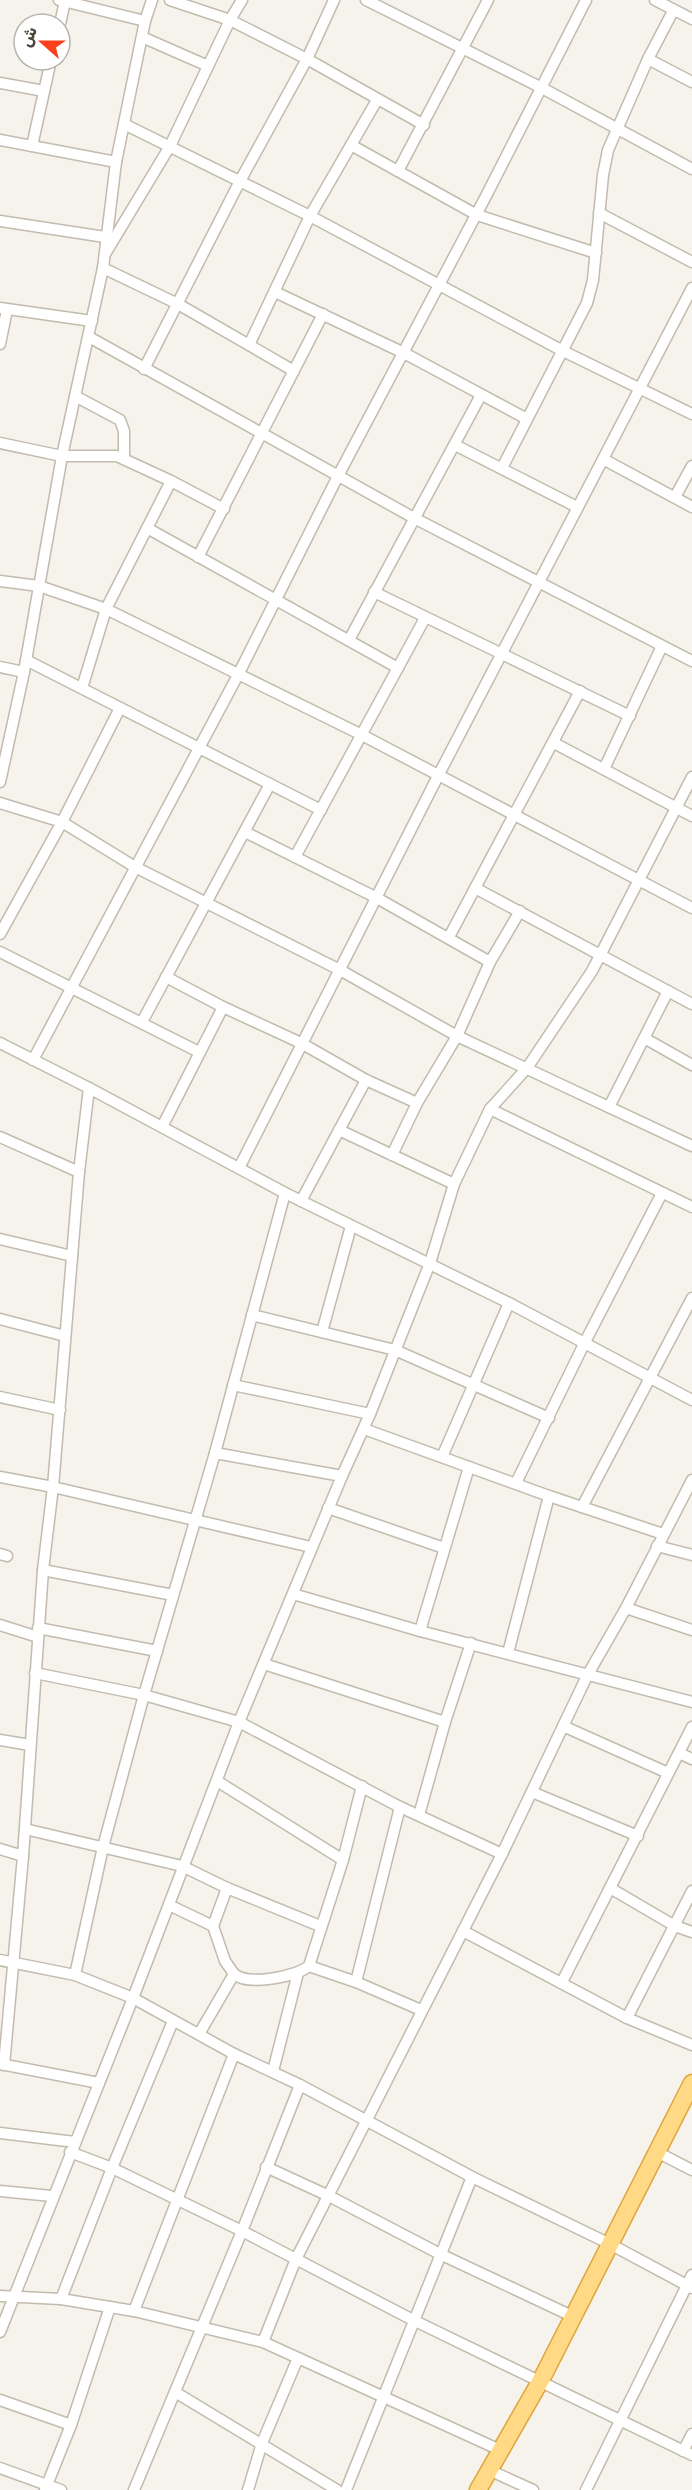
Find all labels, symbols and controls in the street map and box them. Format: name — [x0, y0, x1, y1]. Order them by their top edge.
north arrow — [12, 12, 72, 72]
text: ش — [16, 24, 41, 50]

